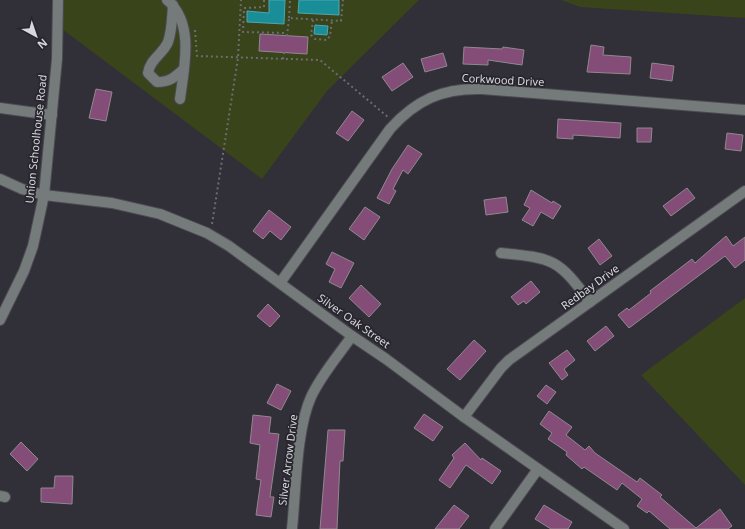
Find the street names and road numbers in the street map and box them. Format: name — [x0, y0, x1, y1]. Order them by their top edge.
street label: Corkwood Drive — [461, 70, 545, 89]
street label: Union Schoolhouse Road — [21, 74, 50, 204]
street label: Redbay Drive — [558, 260, 622, 313]
street label: Silver Oak Street — [315, 290, 393, 351]
street label: Silver Arrow Drive — [274, 413, 301, 506]

